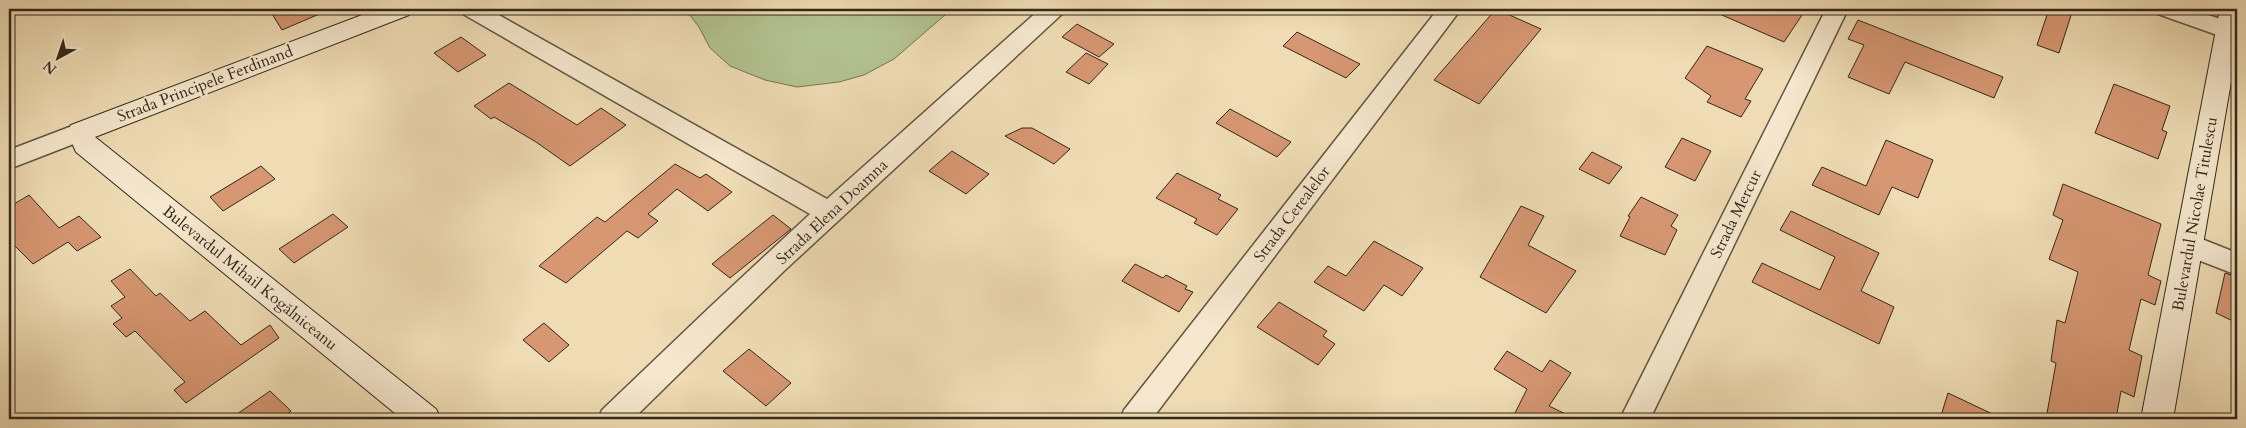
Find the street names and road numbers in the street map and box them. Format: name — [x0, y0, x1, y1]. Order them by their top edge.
street label: Strada Principele Ferdinand — [114, 40, 296, 128]
street label: Bulevardul Nicolae Titulescu — [2167, 115, 2223, 313]
street label: Strada Elena Doamna — [771, 154, 893, 270]
street label: Strada Cerealelor — [1249, 161, 1335, 267]
street label: Strada Mercur — [1705, 166, 1767, 262]
street label: Bulevardul Mihail Kogălniceanu — [158, 201, 342, 356]

